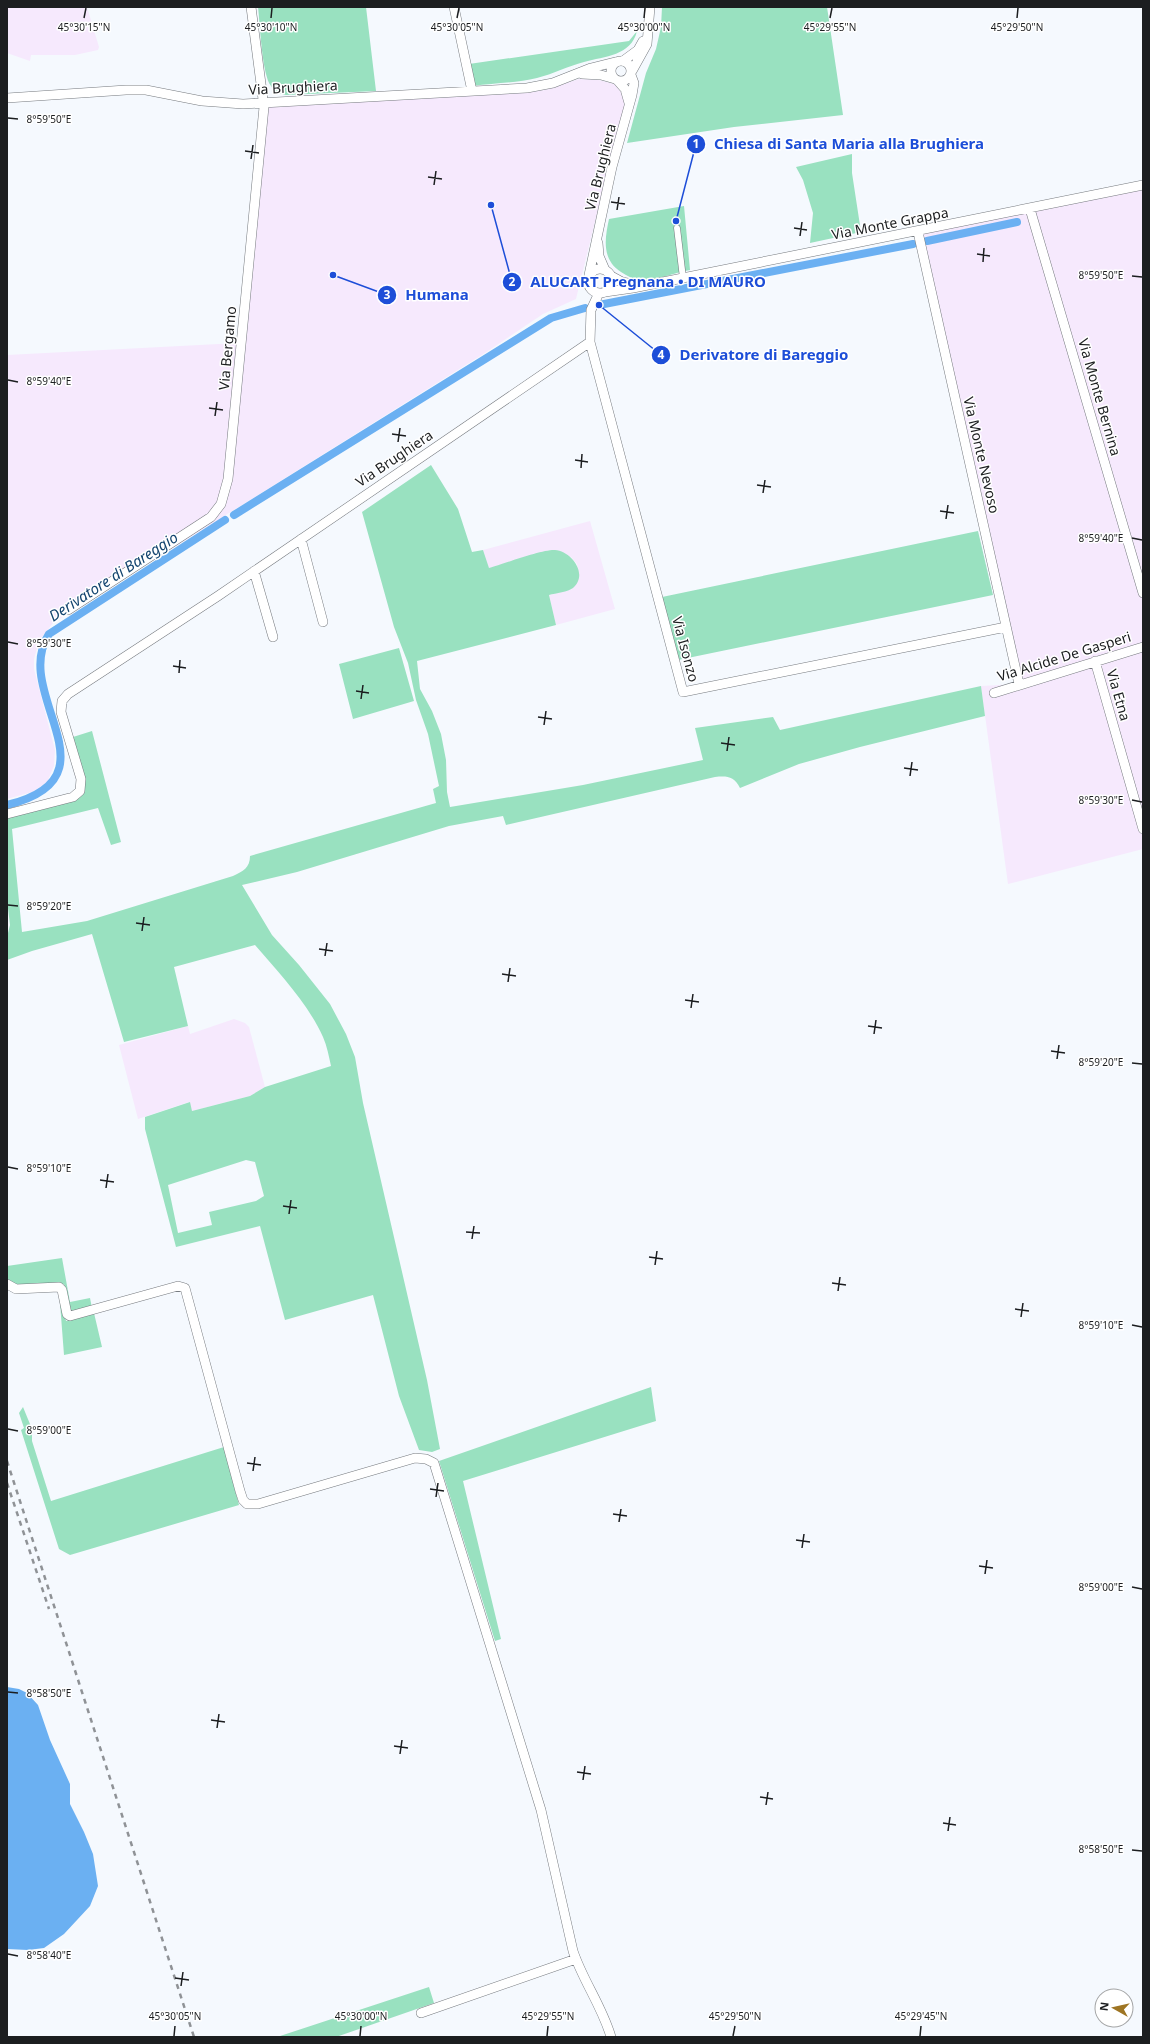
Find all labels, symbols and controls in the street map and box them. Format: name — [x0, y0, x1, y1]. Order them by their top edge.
text: 45°30'15"N — [58, 20, 110, 34]
text: 45°30'10"N — [245, 20, 297, 34]
text: 45°30'05"N — [431, 20, 483, 34]
text: 45°30'00"N — [618, 20, 670, 34]
text: 45°29'55"N — [804, 20, 856, 34]
text: 45°29'50"N — [991, 20, 1043, 34]
street label: Via Brughiera — [248, 75, 338, 99]
text: 8°59'50"E — [27, 112, 71, 126]
street label: Via Brughiera — [580, 121, 620, 213]
callout: Chiesa di Santa Maria alla Brughiera — [686, 130, 992, 157]
text: Chiesa di Santa Maria alla Brughiera — [714, 133, 984, 153]
text: 1 — [693, 135, 699, 152]
street label: Via Monte Grappa — [830, 202, 950, 244]
text: 8°59'50"E — [1079, 268, 1123, 282]
callout: ALUCART Pregnana • DI MAURO — [502, 269, 774, 296]
text: ALUCART Pregnana • DI MAURO — [530, 271, 766, 291]
text: 2 — [509, 273, 516, 290]
callout: Humana — [377, 281, 477, 308]
text: Humana — [405, 284, 469, 304]
text: 3 — [384, 286, 391, 303]
street label: Via Bergamo — [214, 305, 240, 391]
street label: Via Monte Bernina — [1074, 336, 1126, 458]
callout: Derivatore di Bareggio — [651, 341, 856, 368]
text: Derivatore di Bareggio — [680, 344, 848, 364]
text: 4 — [658, 346, 665, 363]
text: 8°59'40"E — [27, 374, 71, 388]
street label: Via Monte Nevoso — [959, 395, 1005, 515]
street label: Via Brughiera — [352, 425, 436, 491]
water label: Derivatore di Bareggio — [45, 527, 181, 625]
text: 8°59'40"E — [1079, 531, 1123, 545]
street label: Via Isonzo — [668, 614, 704, 684]
street label: Via Alcide De Gasperi — [995, 627, 1133, 685]
text: 8°59'30"E — [27, 636, 71, 650]
street label: Via Etna — [1103, 667, 1135, 723]
text: 8°59'30"E — [1079, 793, 1123, 807]
text: 8°59'20"E — [27, 899, 71, 913]
text: 8°59'20"E — [1079, 1055, 1123, 1069]
text: 8°59'10"E — [27, 1161, 71, 1175]
text: 8°59'10"E — [1079, 1318, 1123, 1332]
text: 8°59'00"E — [27, 1423, 71, 1437]
text: 8°59'00"E — [1079, 1580, 1123, 1594]
text: 8°58'50"E — [27, 1686, 71, 1700]
text: 8°58'50"E — [1079, 1842, 1123, 1856]
text: 8°58'40"E — [27, 1948, 71, 1962]
north arrow — [1094, 1988, 1134, 2028]
text: N — [1096, 2001, 1112, 2012]
text: 45°30'05"N — [149, 2009, 201, 2023]
text: 45°30'00"N — [335, 2009, 387, 2023]
text: 45°29'55"N — [522, 2009, 574, 2023]
text: 45°29'50"N — [709, 2009, 761, 2023]
text: 45°29'45"N — [895, 2009, 947, 2023]

